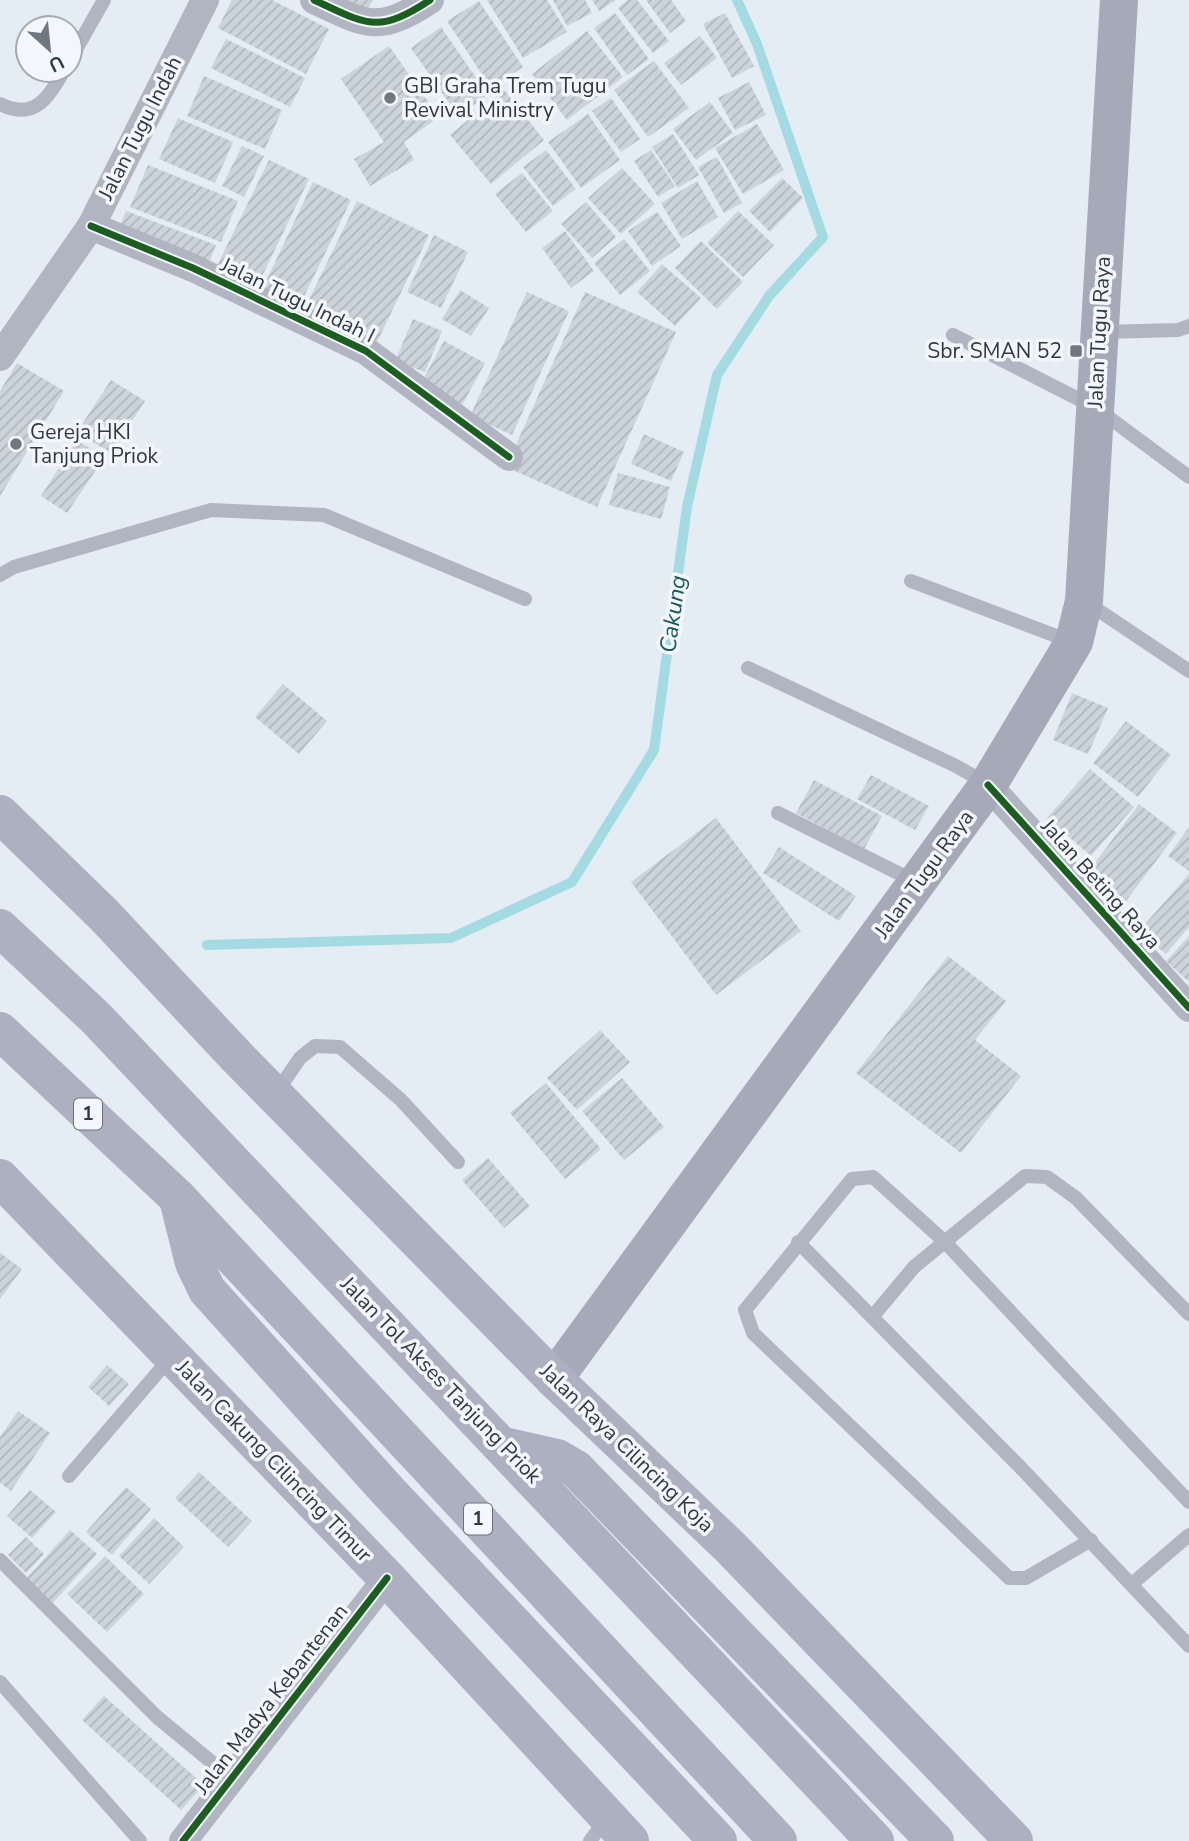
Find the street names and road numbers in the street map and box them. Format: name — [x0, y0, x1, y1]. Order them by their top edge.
street label: Jalan Tugu Indah — [91, 51, 188, 205]
street label: Jalan Tugu Indah I — [215, 250, 380, 349]
street label: Jalan Tugu Raya — [1081, 255, 1117, 410]
street label: Jalan Tugu Raya — [867, 804, 980, 944]
street label: Jalan Beting Raya — [1034, 812, 1167, 955]
road number: 1 — [74, 1098, 102, 1130]
street label: Jalan Tol Akses Tanjung Priok — [334, 1270, 548, 1490]
street label: Jalan Cakung Cilincing Timur — [169, 1353, 378, 1568]
street label: Jalan Raya Cilincing Koja — [533, 1357, 720, 1539]
road number: 1 — [464, 1504, 492, 1534]
street label: Jalan Madya Kebantenan — [187, 1598, 354, 1801]

